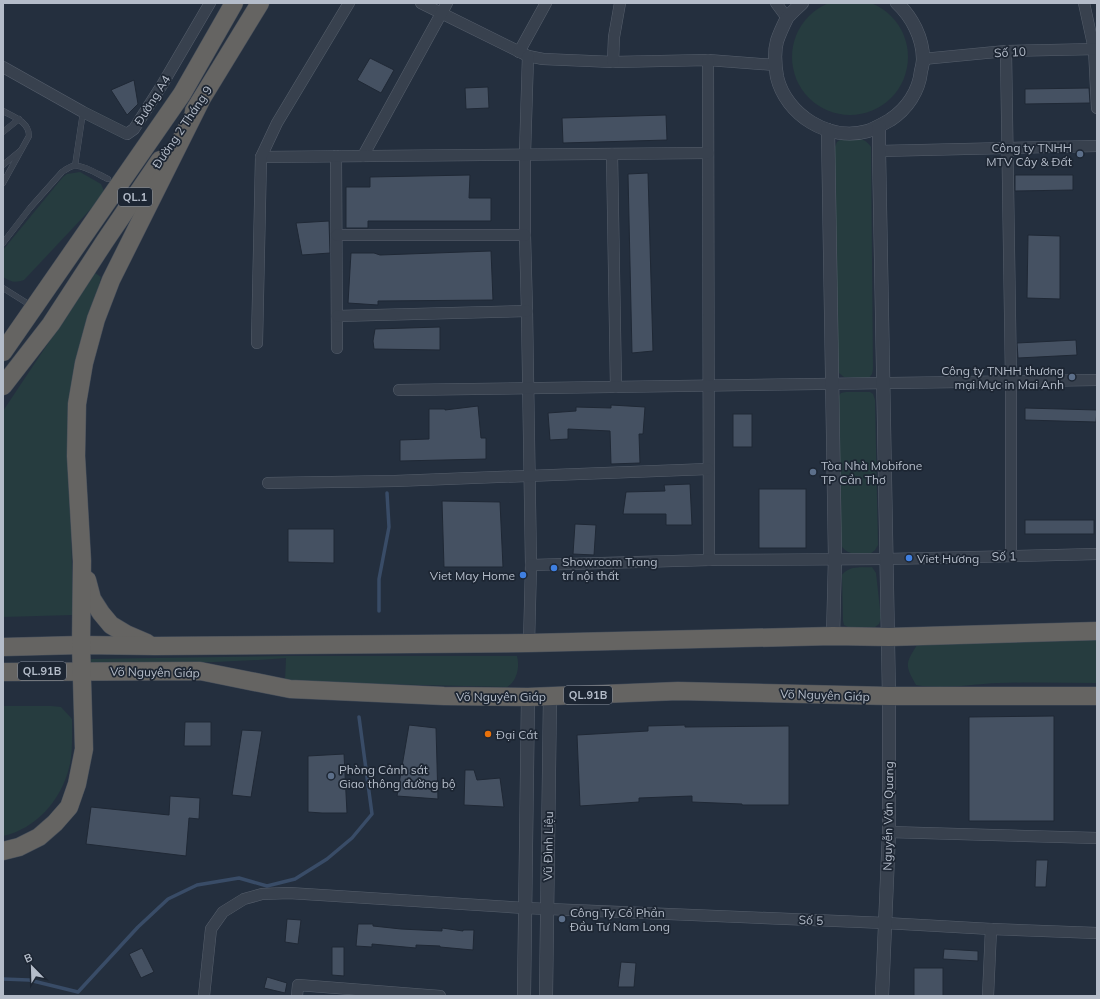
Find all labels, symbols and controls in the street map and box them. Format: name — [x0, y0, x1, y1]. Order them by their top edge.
street label: Số 10 — [994, 44, 1026, 60]
street label: Đường A4 — [131, 72, 173, 128]
street label: Đường 2 Tháng 9 — [149, 83, 215, 171]
place label: Công ty TNHH MTV Cây & Đất — [986, 140, 1072, 169]
marker: Công ty TNHH MTV Cây & Đất — [1075, 149, 1085, 159]
road number: QL.1 — [118, 188, 152, 206]
place label: Công ty TNHH thương mại Mực in Mai Anh — [941, 363, 1064, 392]
marker: Công ty TNHH thương mại Mực in Mai Anh — [1067, 372, 1077, 382]
place label: Tòa Nhà Mobifone TP Cần Thơ — [821, 458, 922, 487]
marker: Tòa Nhà Mobifone TP Cần Thơ — [808, 467, 818, 477]
street label: Số 1 — [992, 548, 1016, 564]
place label: Viet Hương — [917, 551, 979, 566]
marker: Viet Hương — [904, 553, 914, 563]
place label: Showroom Trang trí nội thất — [562, 554, 657, 583]
marker: Showroom Trang trí nội thất — [549, 563, 559, 573]
place label: Viet May Home — [430, 568, 515, 583]
marker: Viet May Home — [518, 570, 528, 580]
road number: QL.91B — [18, 662, 66, 680]
street label: Võ Nguyên Giáp — [110, 664, 200, 680]
road number: QL.91B — [564, 686, 612, 704]
street label: Võ Nguyên Giáp — [780, 686, 870, 704]
street label: Võ Nguyên Giáp — [456, 689, 546, 704]
place label: Đại Cát — [496, 727, 538, 742]
marker: Đại Cát — [483, 729, 493, 739]
street label: Nguyễn Văn Quang — [880, 761, 896, 871]
place label: Phòng Cảnh sát Giao thông đường bộ — [339, 762, 456, 791]
marker: Phòng Cảnh sát Giao thông đường bộ — [326, 771, 336, 781]
street label: Vũ Đình Liệu — [540, 811, 556, 881]
place label: Công Ty Cổ Phần Đầu Tư Nam Long — [570, 905, 670, 934]
street label: Số 5 — [798, 912, 824, 928]
marker: Công Ty Cổ Phần Đầu Tư Nam Long — [557, 914, 567, 924]
north arrow — [12, 947, 52, 987]
text: B — [22, 950, 35, 966]

